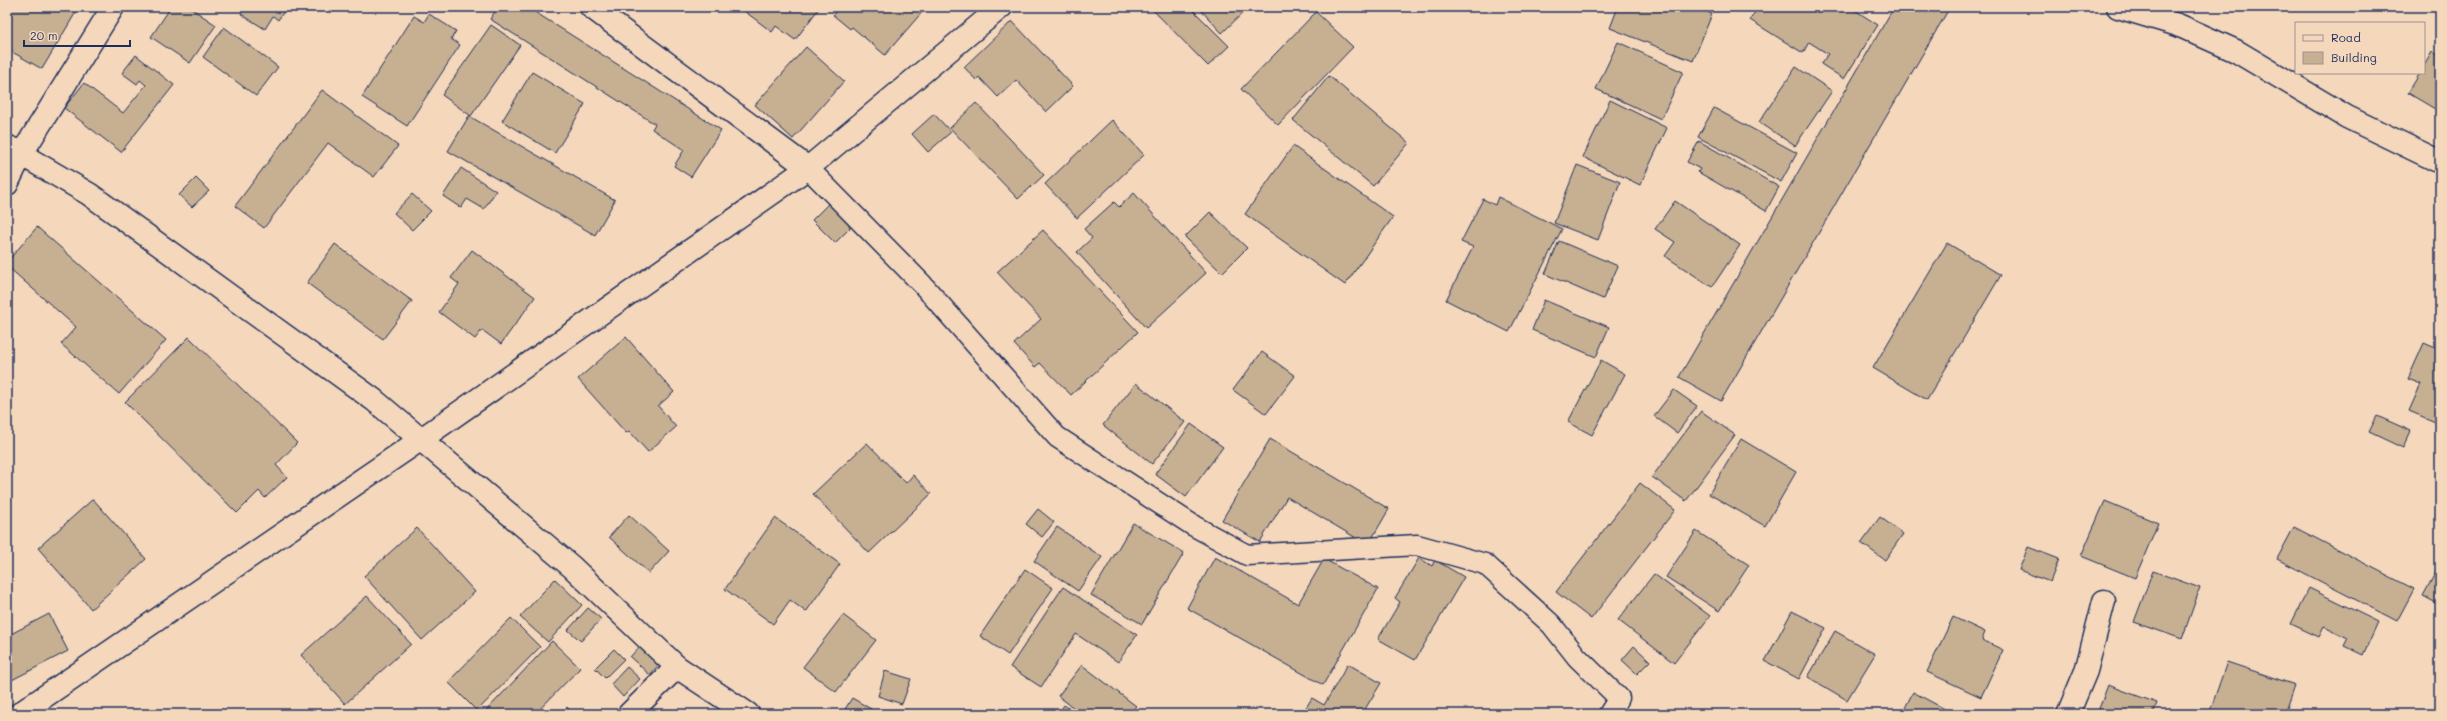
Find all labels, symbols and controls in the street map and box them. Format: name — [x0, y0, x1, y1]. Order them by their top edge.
scale bar — [24, 22, 130, 48]
legend — [2295, 22, 2425, 74]
text: 20 m — [30, 27, 58, 43]
text: Road — [2331, 29, 2361, 45]
text: Building — [2331, 49, 2377, 65]

